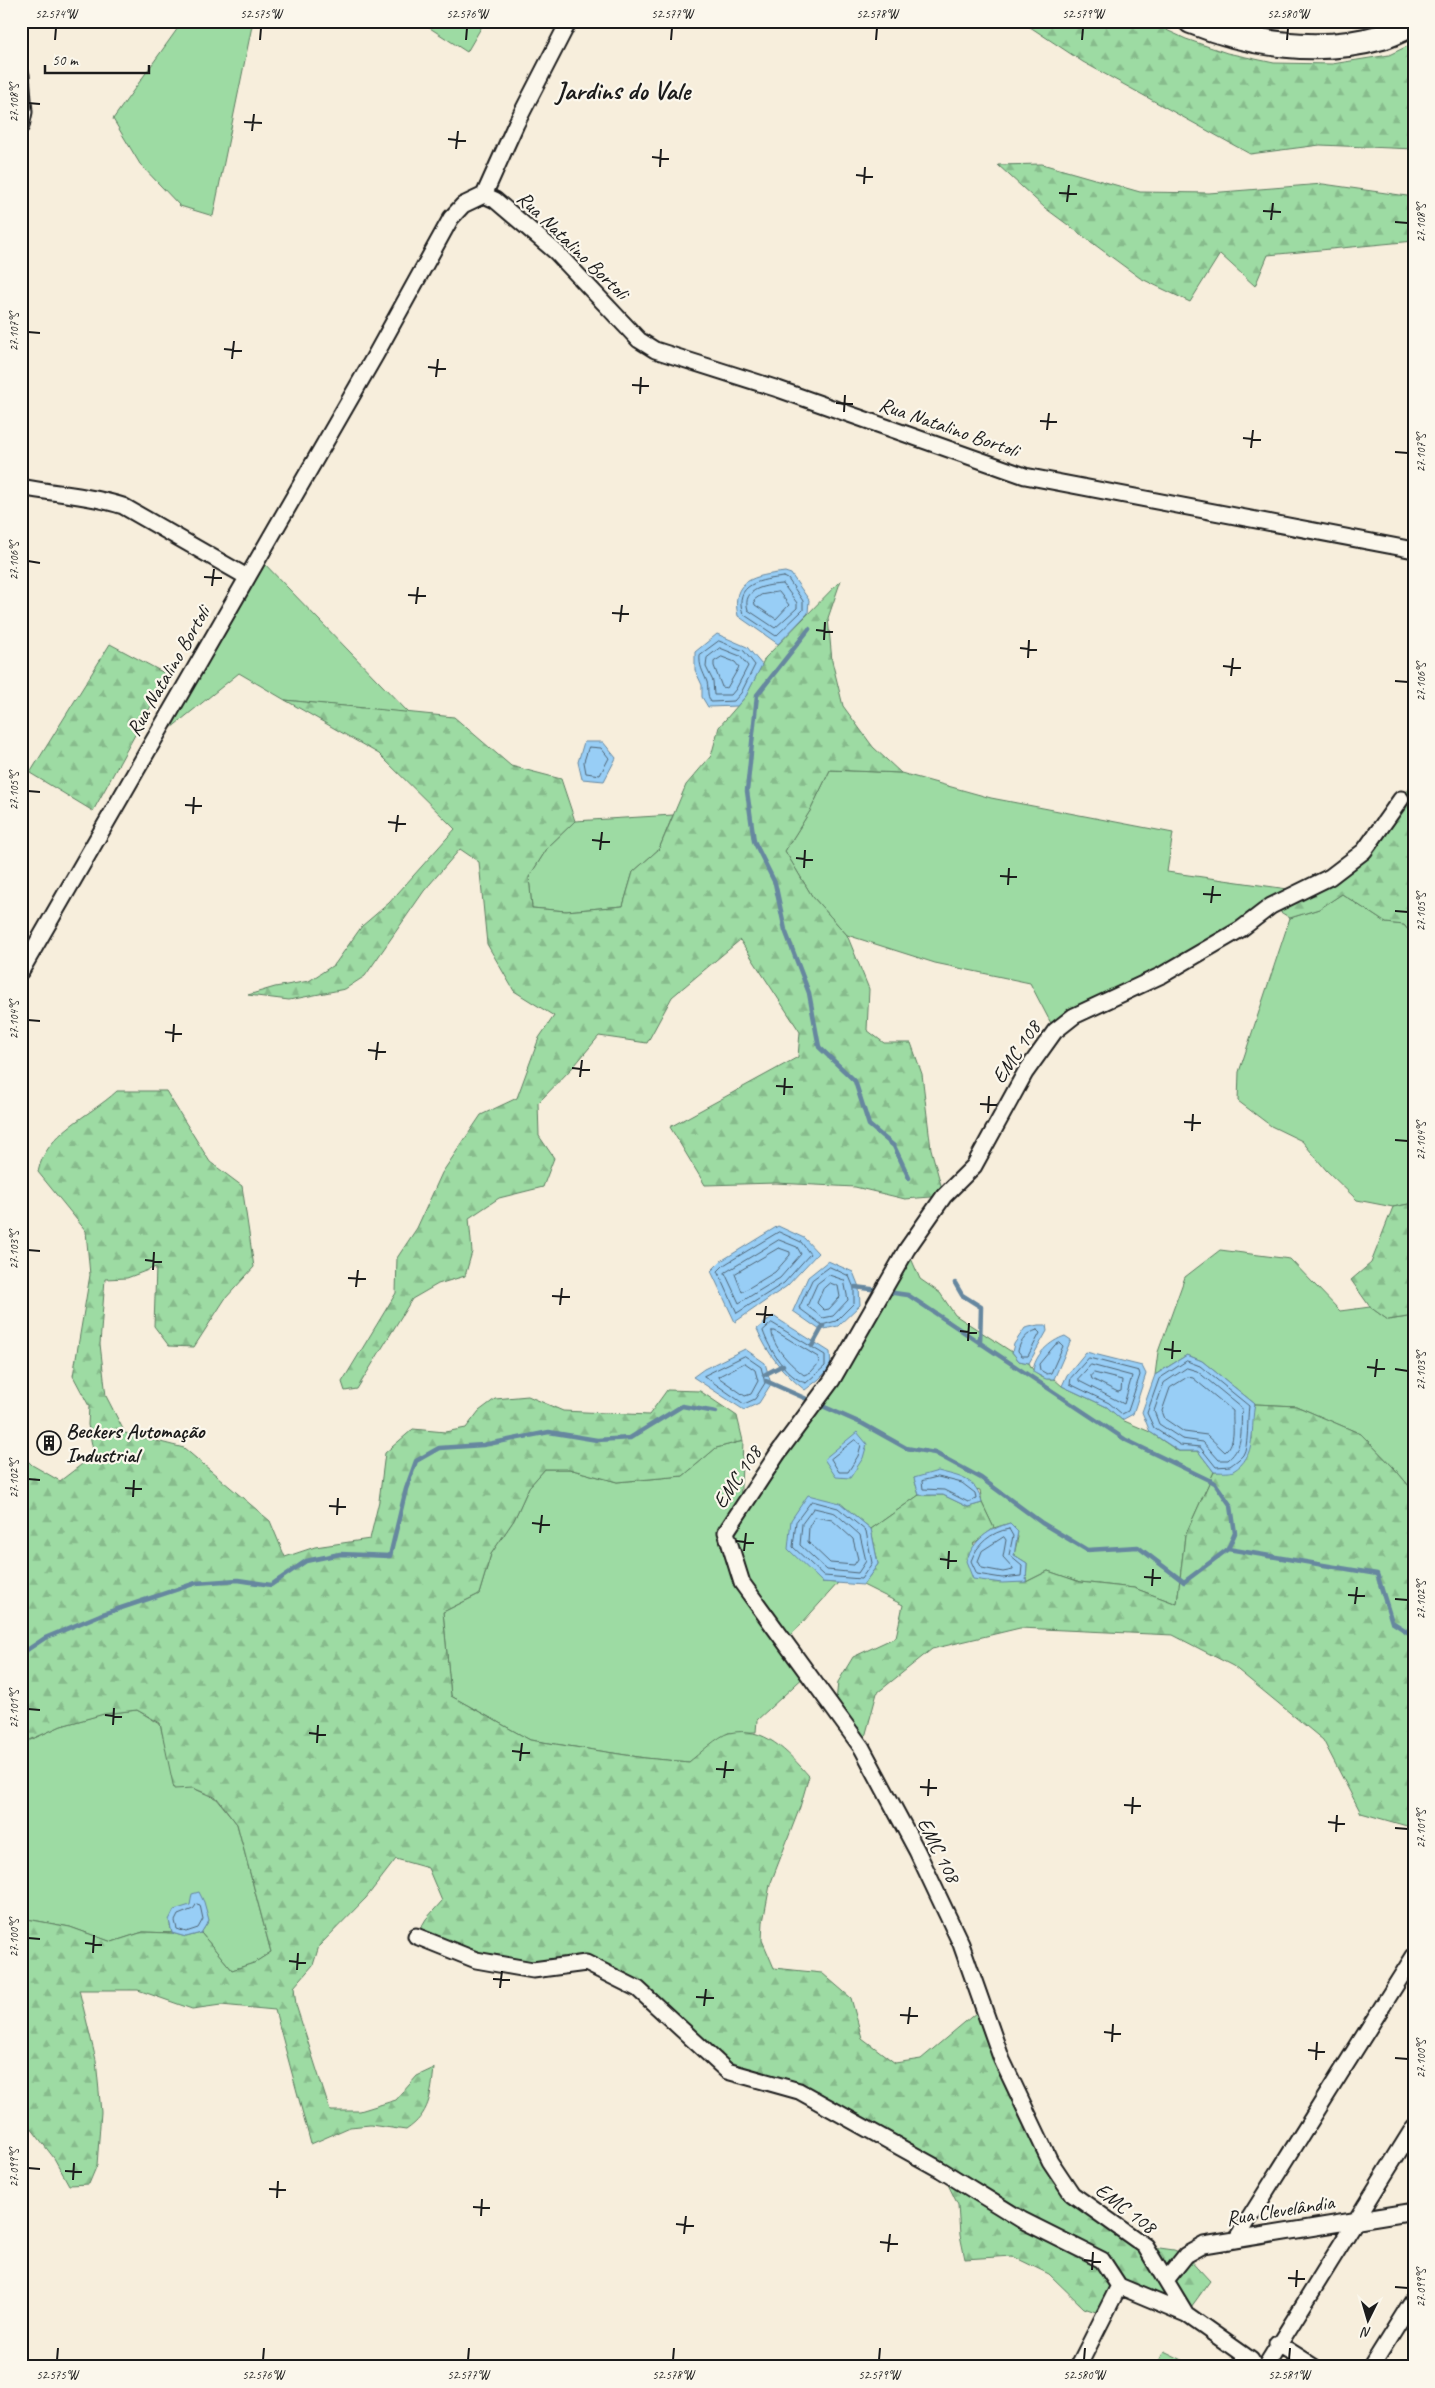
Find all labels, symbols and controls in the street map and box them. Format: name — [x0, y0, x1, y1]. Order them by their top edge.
text: 52.574°W — [35, 6, 79, 22]
text: 52.575°W — [240, 6, 284, 22]
text: 52.576°W — [446, 6, 490, 22]
text: 52.577°W — [651, 6, 695, 22]
text: 52.578°W — [856, 6, 900, 22]
text: 52.579°W — [1062, 6, 1106, 22]
text: 52.580°W — [1267, 6, 1311, 22]
scale bar — [45, 42, 149, 74]
text: 50 m — [52, 51, 79, 70]
district label: Jardins do Vale — [554, 74, 692, 107]
text: 27.108°S — [6, 82, 22, 122]
street label: Rua Natalino Bortoli — [512, 185, 637, 307]
text: 27.108°S — [1413, 202, 1429, 242]
text: 27.107°S — [6, 311, 22, 351]
street label: Rua Natalino Bortoli — [876, 391, 1025, 464]
text: 27.107°S — [1413, 432, 1429, 472]
text: 27.106°S — [6, 540, 22, 580]
street label: Rua Natalino Bortoli — [120, 599, 217, 741]
text: 27.106°S — [1413, 661, 1429, 701]
text: 27.105°S — [6, 770, 22, 810]
text: 27.105°S — [1413, 891, 1429, 931]
text: 27.104°S — [6, 999, 22, 1039]
street label: EMC 108 — [986, 1014, 1048, 1088]
text: 27.104°S — [1413, 1120, 1429, 1160]
text: 27.103°S — [6, 1229, 22, 1269]
text: 27.103°S — [1413, 1350, 1429, 1390]
place label: Beckers Automação Industrial — [66, 1418, 206, 1468]
building icon: Beckers Automação Industrial — [36, 1430, 62, 1456]
street label: EMC 108 — [707, 1439, 769, 1513]
text: 27.102°S — [6, 1458, 22, 1498]
text: 27.102°S — [1413, 1579, 1429, 1619]
text: 27.101°S — [6, 1688, 22, 1728]
text: 27.101°S — [1413, 1808, 1429, 1848]
street label: EMC 108 — [912, 1813, 968, 1889]
text: 27.100°S — [6, 1917, 22, 1957]
text: 27.100°S — [1413, 2038, 1429, 2078]
text: 27.099°S — [6, 2147, 22, 2187]
street label: EMC 108 — [1090, 2177, 1164, 2241]
street label: Rua Clevelândia — [1224, 2188, 1337, 2231]
text: 27.099°S — [1413, 2267, 1429, 2307]
north arrow — [1342, 2296, 1392, 2346]
text: N — [1360, 2323, 1372, 2341]
text: 52.575°W — [36, 2367, 80, 2383]
text: 52.576°W — [242, 2367, 286, 2383]
text: 52.577°W — [447, 2367, 491, 2383]
text: 52.578°W — [652, 2367, 696, 2383]
text: 52.579°W — [858, 2367, 902, 2383]
text: 52.580°W — [1063, 2367, 1107, 2383]
text: 52.581°W — [1268, 2367, 1312, 2383]

